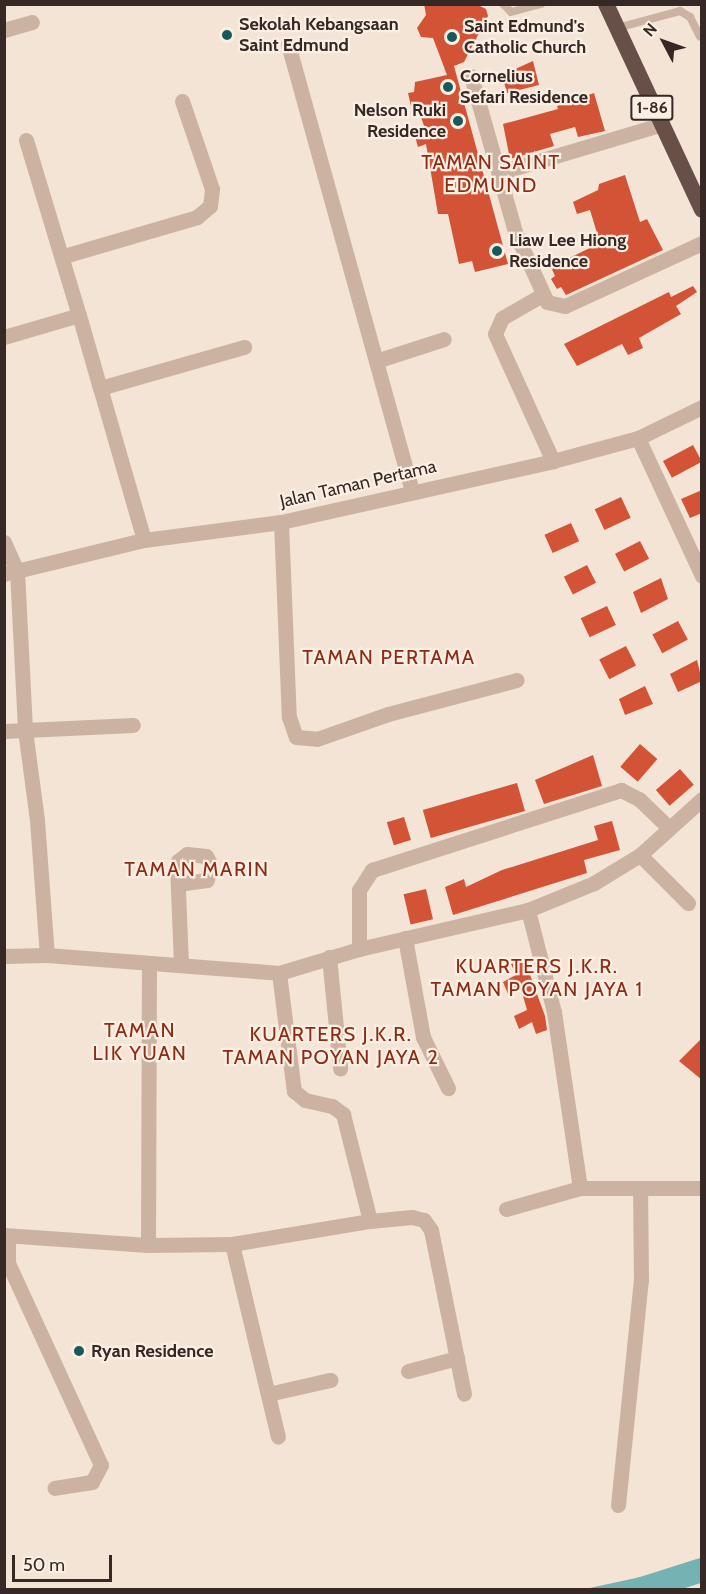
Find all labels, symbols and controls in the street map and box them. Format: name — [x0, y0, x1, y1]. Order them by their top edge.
north arrow — [634, 12, 694, 72]
place label: Sekolah Kebangsaan Saint Edmund — [239, 14, 399, 57]
place label: Saint Edmund's Catholic Church — [464, 16, 586, 58]
text: N — [639, 19, 661, 40]
marker: Sekolah Kebangsaan Saint Edmund — [220, 28, 234, 42]
marker: Saint Edmund's Catholic Church — [445, 30, 459, 44]
place label: Cornelius Sefari Residence — [460, 66, 588, 109]
marker: Cornelius Sefari Residence — [441, 80, 455, 94]
road number: 1-86 — [630, 95, 674, 121]
place label: Nelson Ruki Residence — [354, 100, 446, 142]
marker: Nelson Ruki Residence — [451, 114, 465, 128]
district label: TAMAN SAINT EDMUND — [421, 151, 561, 198]
place label: Liaw Lee Hiong Residence — [509, 230, 626, 272]
marker: Liaw Lee Hiong Residence — [490, 244, 504, 258]
street label: Jalan Taman Pertama — [278, 456, 438, 512]
district label: TAMAN PERTAMA — [302, 645, 476, 669]
district label: TAMAN MARIN — [124, 857, 270, 881]
district label: KUARTERS J.K.R. TAMAN POYAN JAYA 1 — [431, 955, 643, 1002]
district label: TAMAN LIK YUAN — [93, 1018, 187, 1065]
district label: KUARTERS J.K.R. TAMAN POYAN JAYA 2 — [223, 1023, 439, 1070]
place label: Ryan Residence — [91, 1340, 214, 1362]
marker: Ryan Residence — [72, 1344, 86, 1358]
scale bar — [15, 1543, 116, 1581]
text: 50 m — [23, 1554, 65, 1576]

